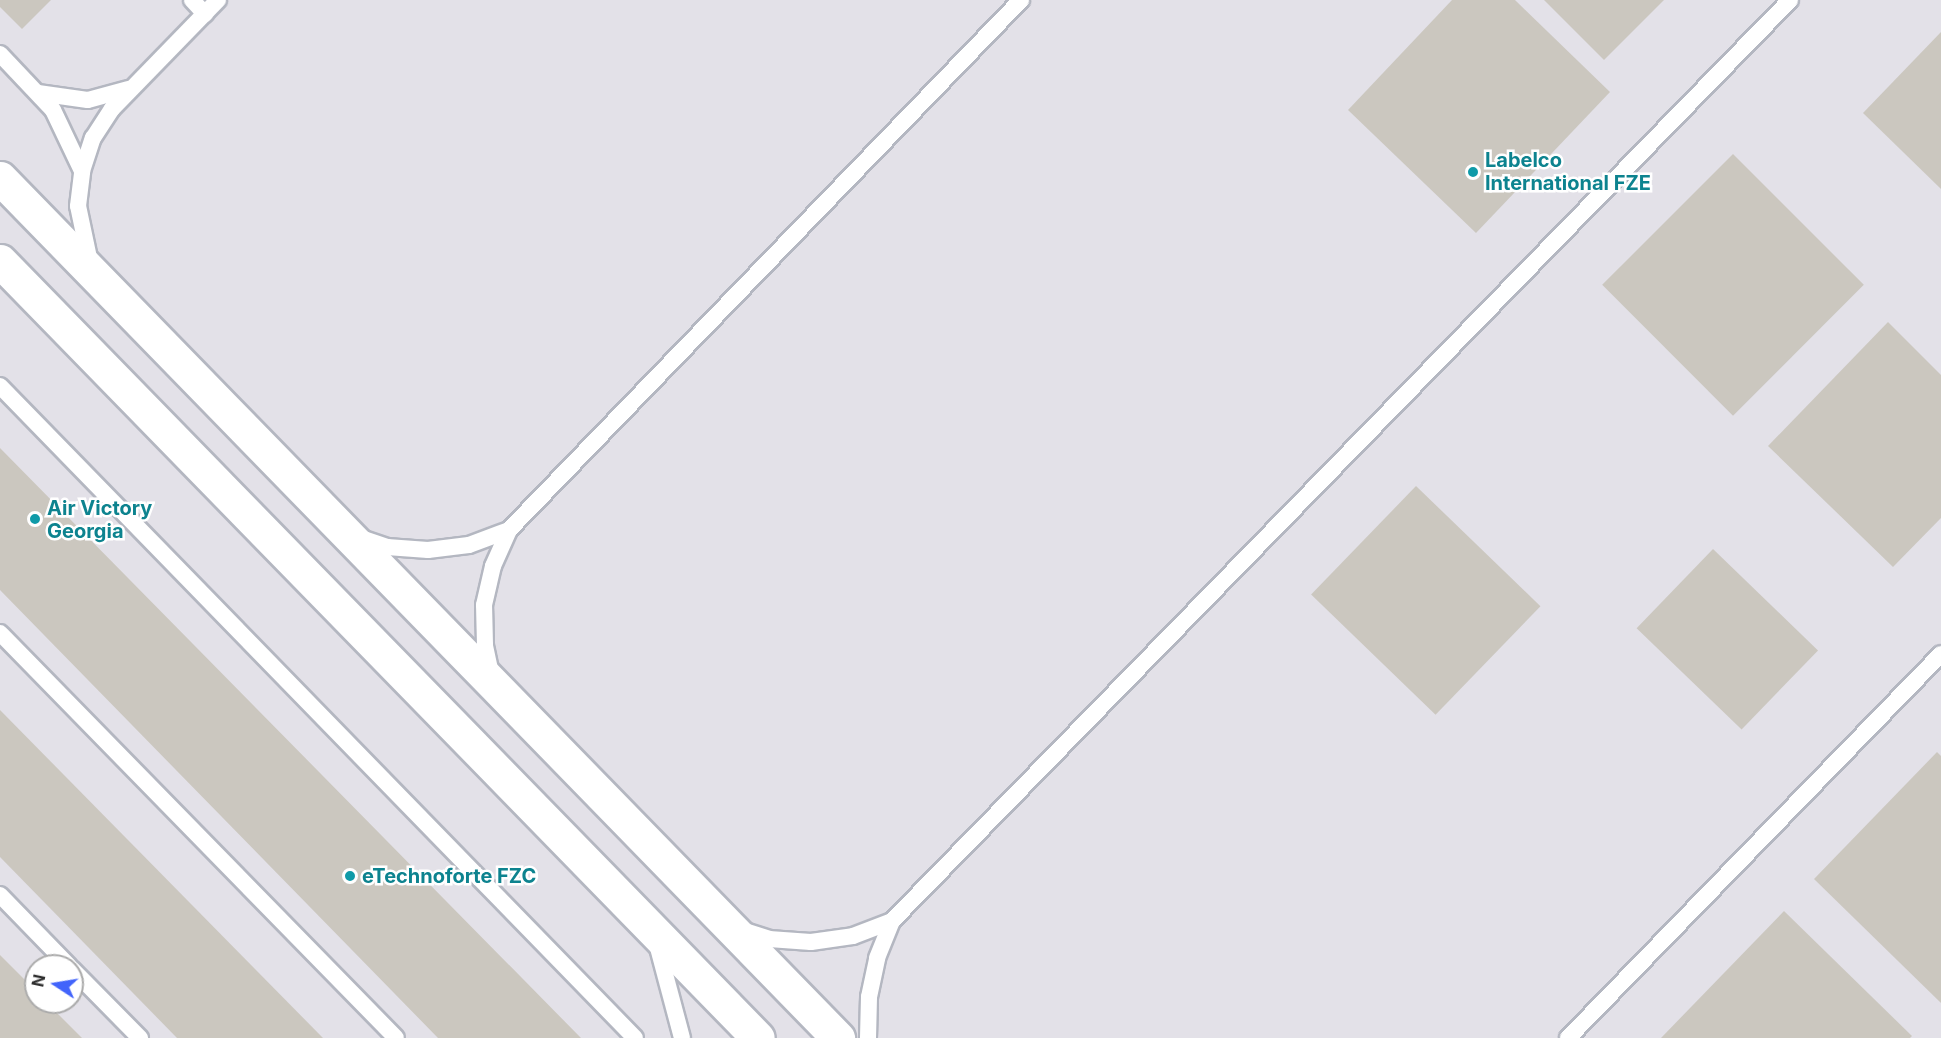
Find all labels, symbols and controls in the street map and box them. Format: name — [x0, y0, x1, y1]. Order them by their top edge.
place label: Labelco International FZE — [1485, 148, 1651, 195]
marker: Labelco International FZE — [1466, 165, 1480, 179]
place label: Air Victory Georgia — [47, 496, 152, 543]
marker: Air Victory Georgia — [28, 512, 42, 526]
place label: eTechnoforte FZC — [362, 864, 536, 888]
marker: eTechnoforte FZC — [343, 869, 357, 883]
north arrow — [24, 954, 84, 1014]
text: N — [27, 973, 49, 989]

